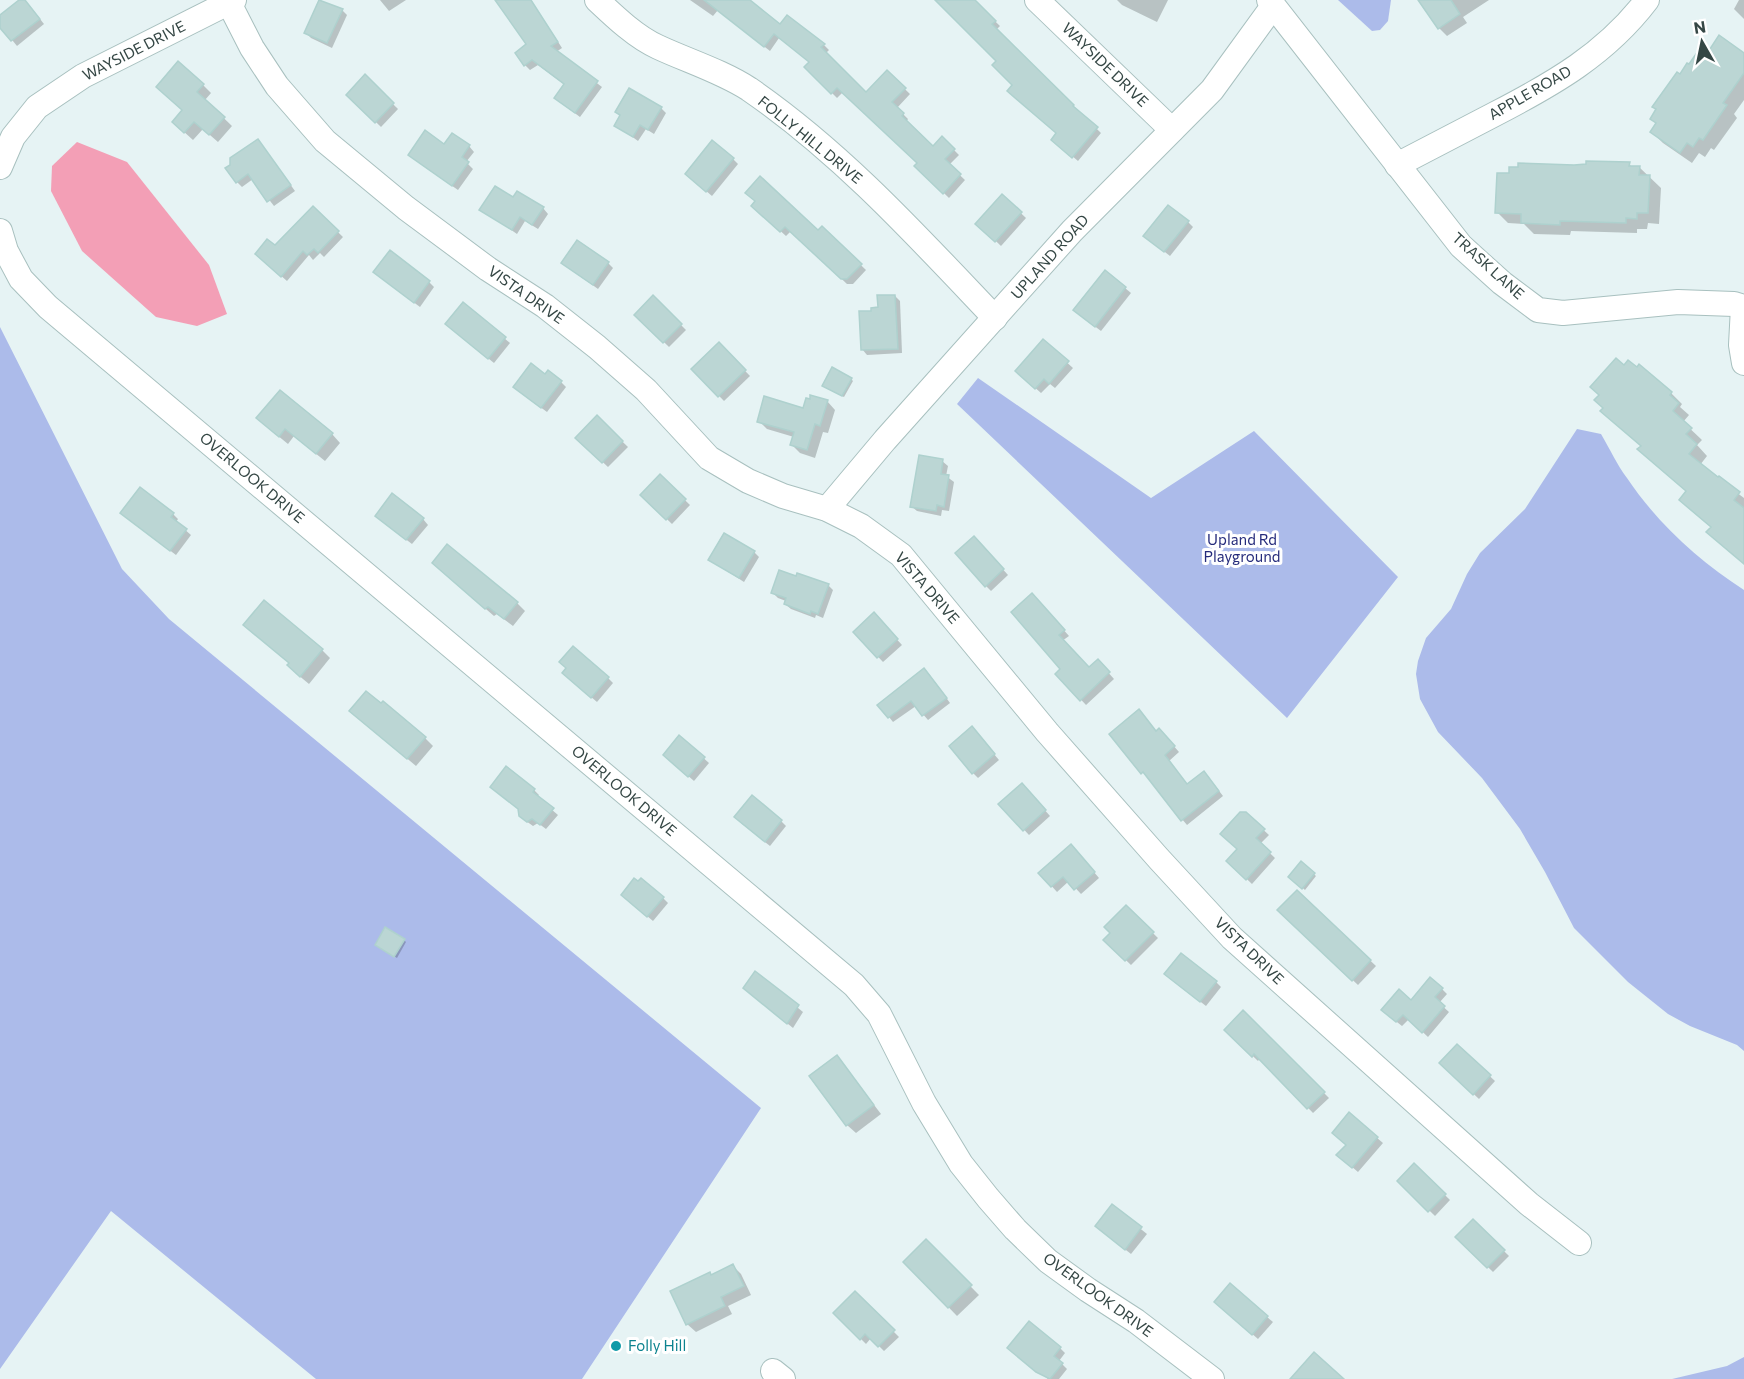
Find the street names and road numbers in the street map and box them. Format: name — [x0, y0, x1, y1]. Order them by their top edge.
street label: WAYSIDE DRIVE — [79, 16, 188, 84]
street label: WAYSIDE DRIVE — [1059, 19, 1153, 110]
street label: APPLE ROAD — [1485, 61, 1574, 123]
street label: FOLLY HILL DRIVE — [755, 92, 866, 187]
street label: UPLAND ROAD — [1007, 210, 1092, 302]
street label: TRASK LANE — [1449, 228, 1529, 302]
street label: VISTA DRIVE — [485, 261, 568, 327]
street label: OVERLOOK DRIVE — [197, 428, 309, 526]
street label: VISTA DRIVE — [892, 548, 964, 627]
street label: OVERLOOK DRIVE — [569, 741, 681, 839]
street label: VISTA DRIVE — [1211, 913, 1288, 988]
street label: OVERLOOK DRIVE — [1040, 1248, 1157, 1340]

